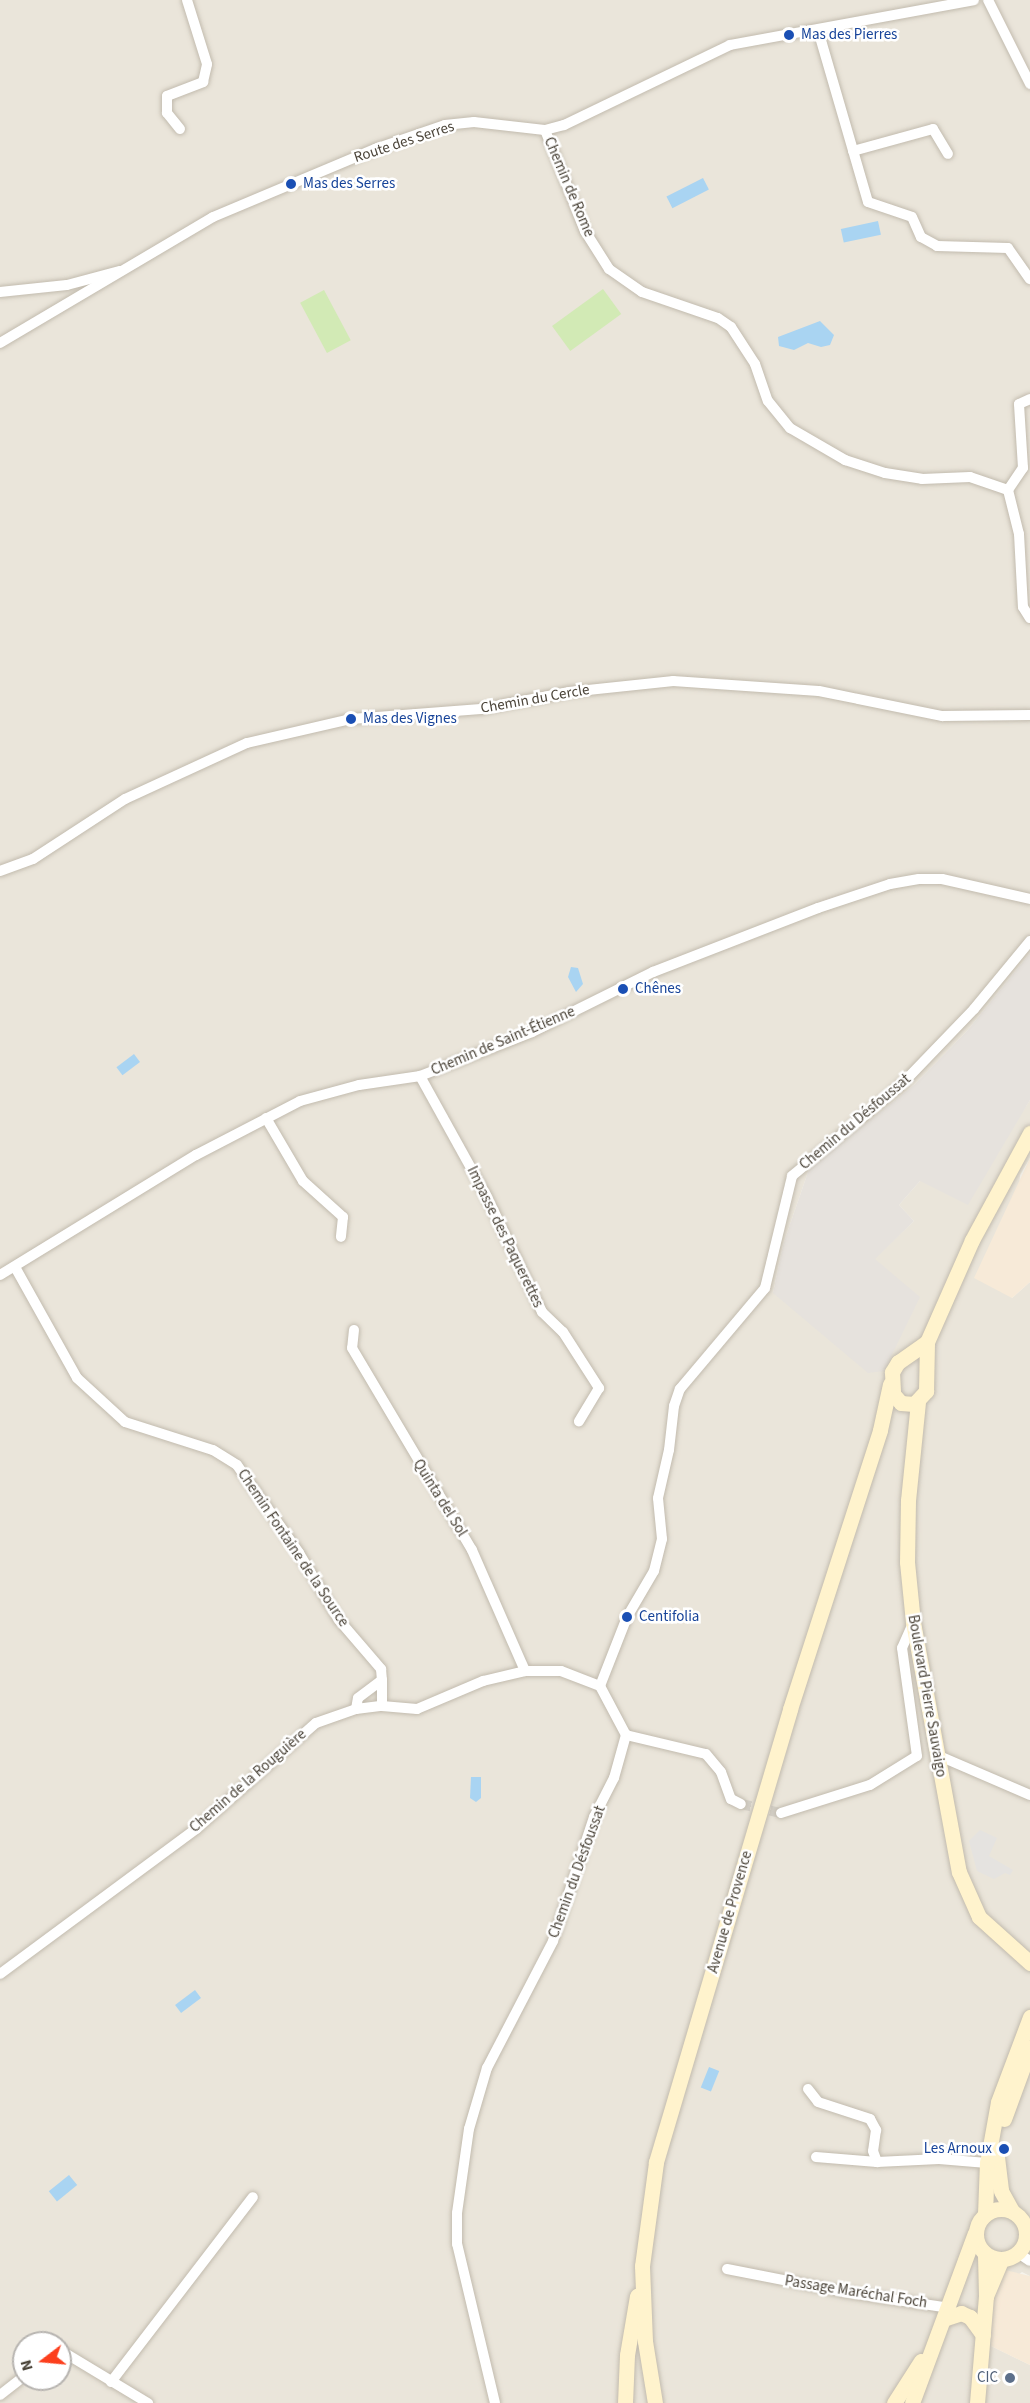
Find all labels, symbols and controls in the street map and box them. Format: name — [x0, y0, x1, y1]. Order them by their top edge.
place label: Mas des Pierres — [801, 26, 897, 44]
marker: Mas des Pierres — [782, 28, 796, 42]
street label: Route des Serres — [352, 117, 456, 167]
street label: Chemin de Rome — [540, 134, 598, 240]
place label: Mas des Serres — [303, 175, 395, 193]
marker: Mas des Serres — [284, 177, 298, 191]
street label: Chemin du Cercle — [479, 681, 591, 717]
place label: Mas des Vignes — [363, 710, 457, 728]
marker: Mas des Vignes — [344, 712, 358, 726]
place label: Chênes — [635, 980, 681, 998]
marker: Chênes — [616, 982, 630, 996]
street label: Chemin de Saint-Étienne — [428, 1002, 578, 1080]
street label: Chemin du Désfoussat — [796, 1070, 914, 1174]
street label: Impasse des Paquerettes — [463, 1163, 547, 1311]
street label: Quinta del Sol — [409, 1456, 471, 1540]
street label: Chemin Fontaine de la Source — [233, 1466, 353, 1630]
place label: Centifolia — [639, 1608, 699, 1626]
marker: Centifolia — [620, 1610, 634, 1624]
street label: Boulevard Pierre Sauvaigo — [904, 1613, 950, 1779]
street label: Chemin de la Rouguière — [186, 1725, 310, 1837]
street label: Chemin du Désfoussat — [545, 1803, 609, 1941]
street label: Avenue de Provence — [704, 1849, 756, 1975]
place label: Les Arnoux — [924, 2140, 992, 2158]
marker: Les Arnoux — [997, 2142, 1011, 2156]
street label: Passage Maréchal Foch — [783, 2272, 929, 2312]
north arrow — [12, 2331, 72, 2391]
text: N — [15, 2357, 39, 2374]
place label: CIC — [977, 2369, 998, 2387]
marker: CIC — [1003, 2371, 1017, 2385]

